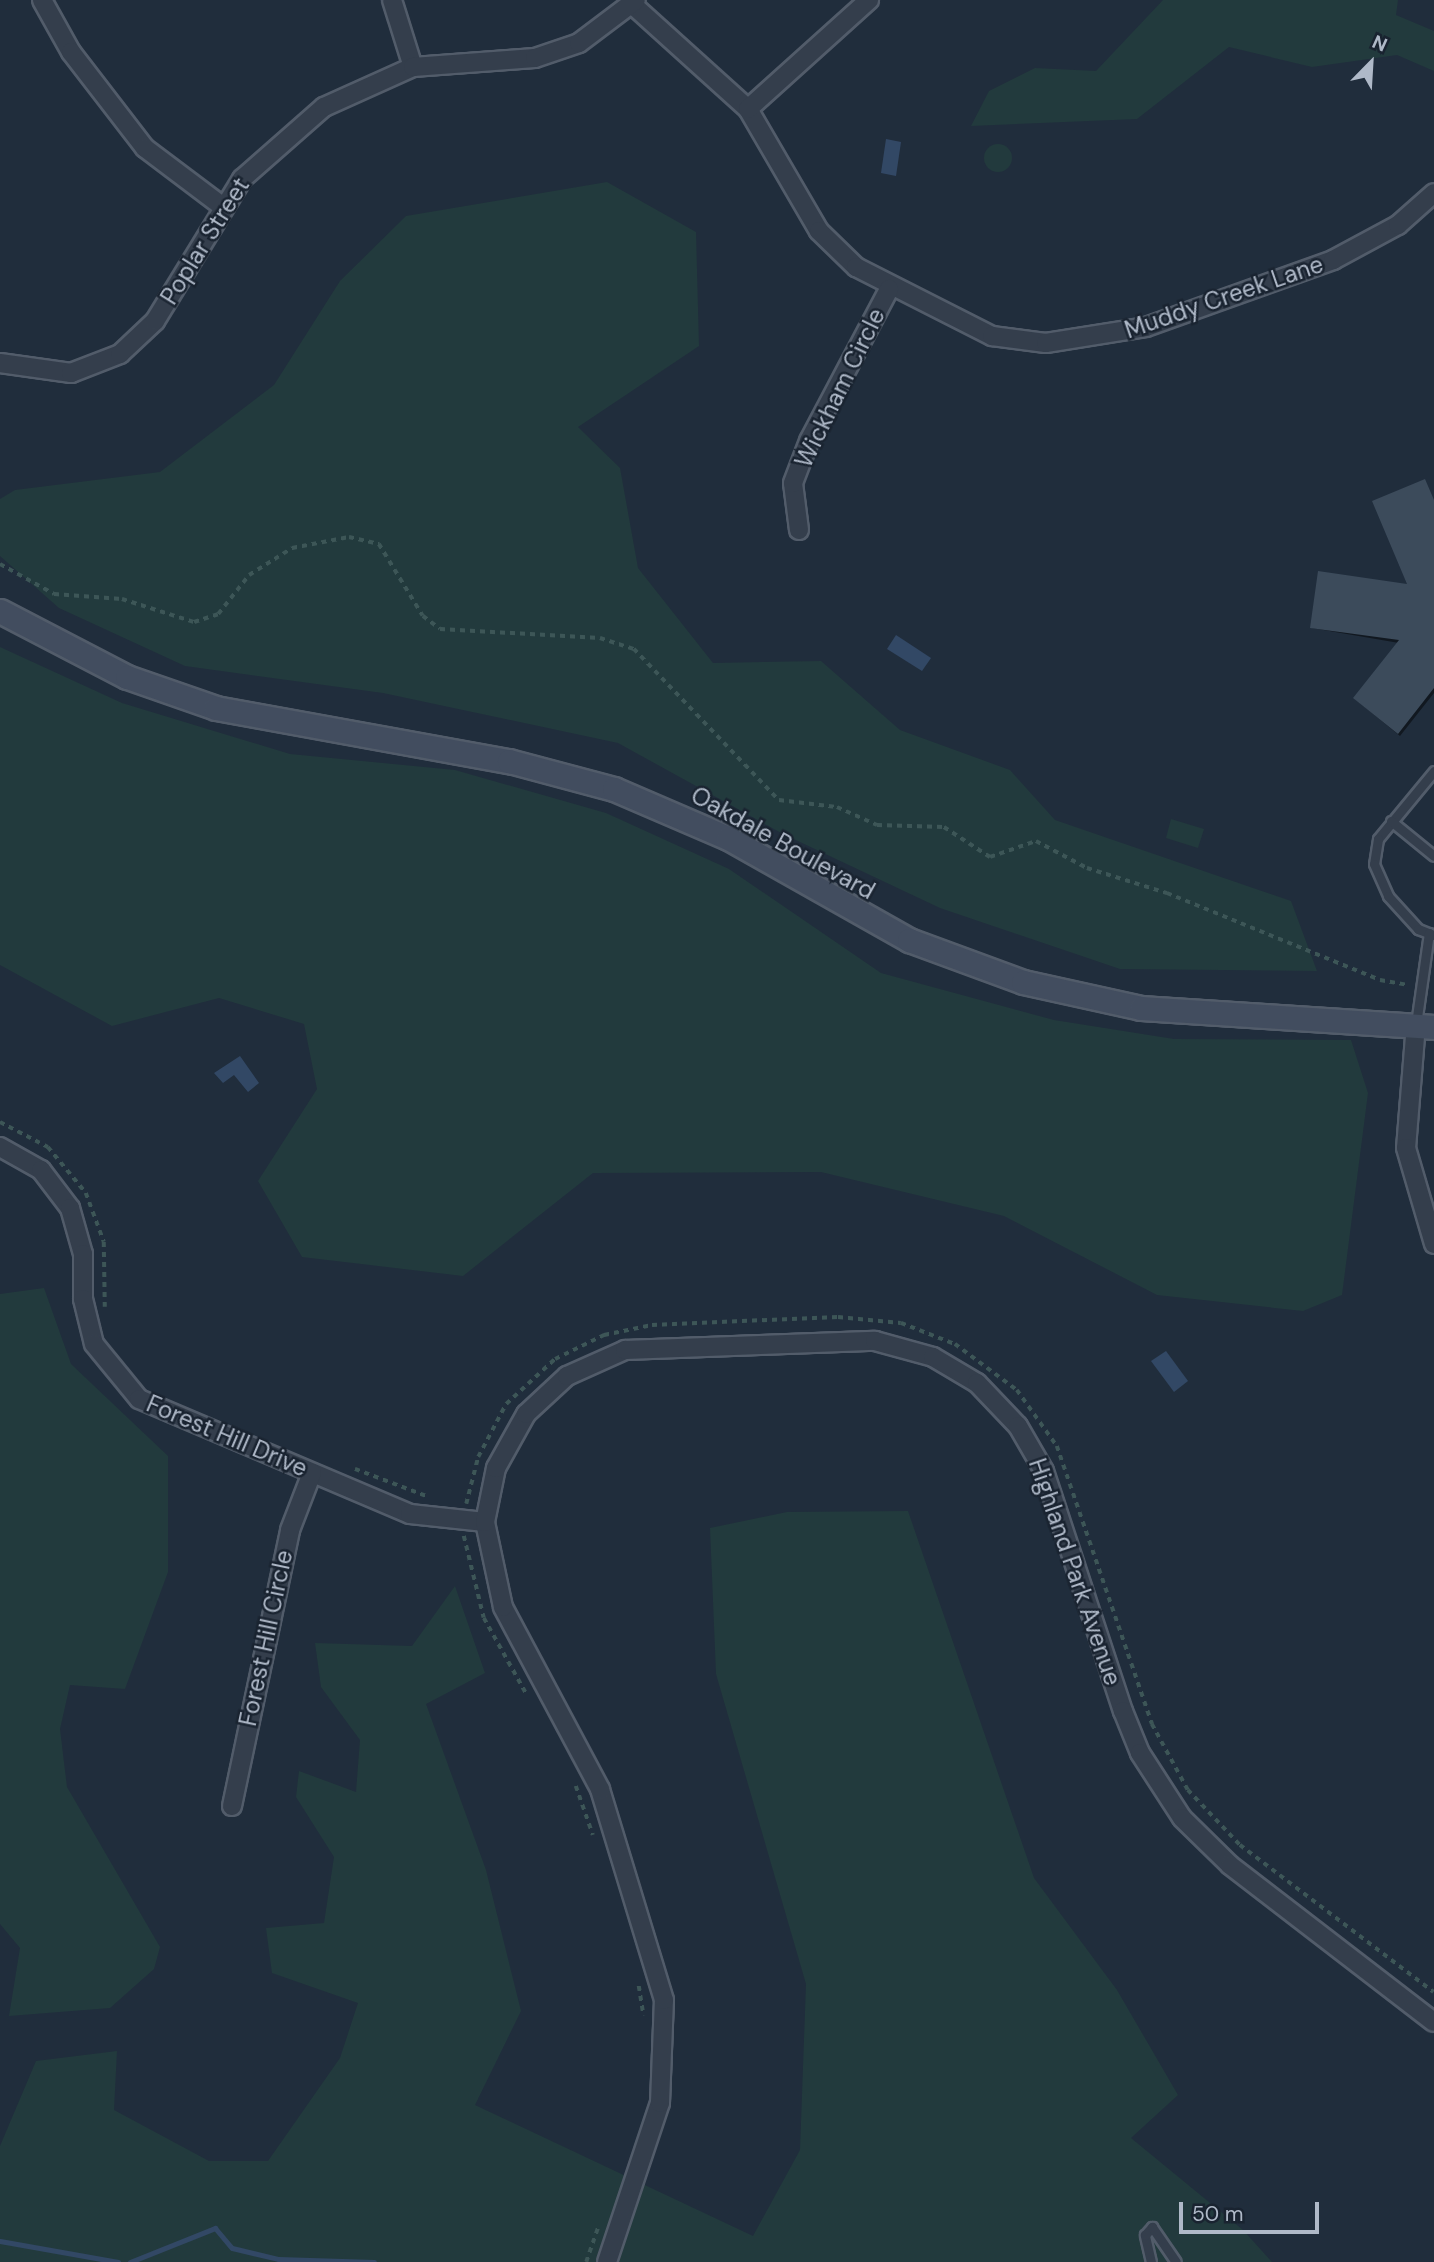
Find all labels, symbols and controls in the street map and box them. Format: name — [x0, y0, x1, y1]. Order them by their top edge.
north arrow — [1336, 28, 1406, 98]
text: N — [1368, 29, 1391, 58]
street label: Poplar Street — [155, 172, 255, 310]
street label: Muddy Creek Lane — [1121, 249, 1327, 345]
street label: Wickham Circle — [789, 304, 891, 472]
street label: Oakdale Boulevard — [686, 781, 880, 905]
street label: Forest Hill Drive — [142, 1389, 312, 1483]
street label: Highland Park Avenue — [1023, 1455, 1127, 1689]
street label: Forest Hill Circle — [233, 1547, 299, 1729]
scale bar — [1182, 2188, 1322, 2232]
text: 50 m — [1192, 2200, 1243, 2228]

